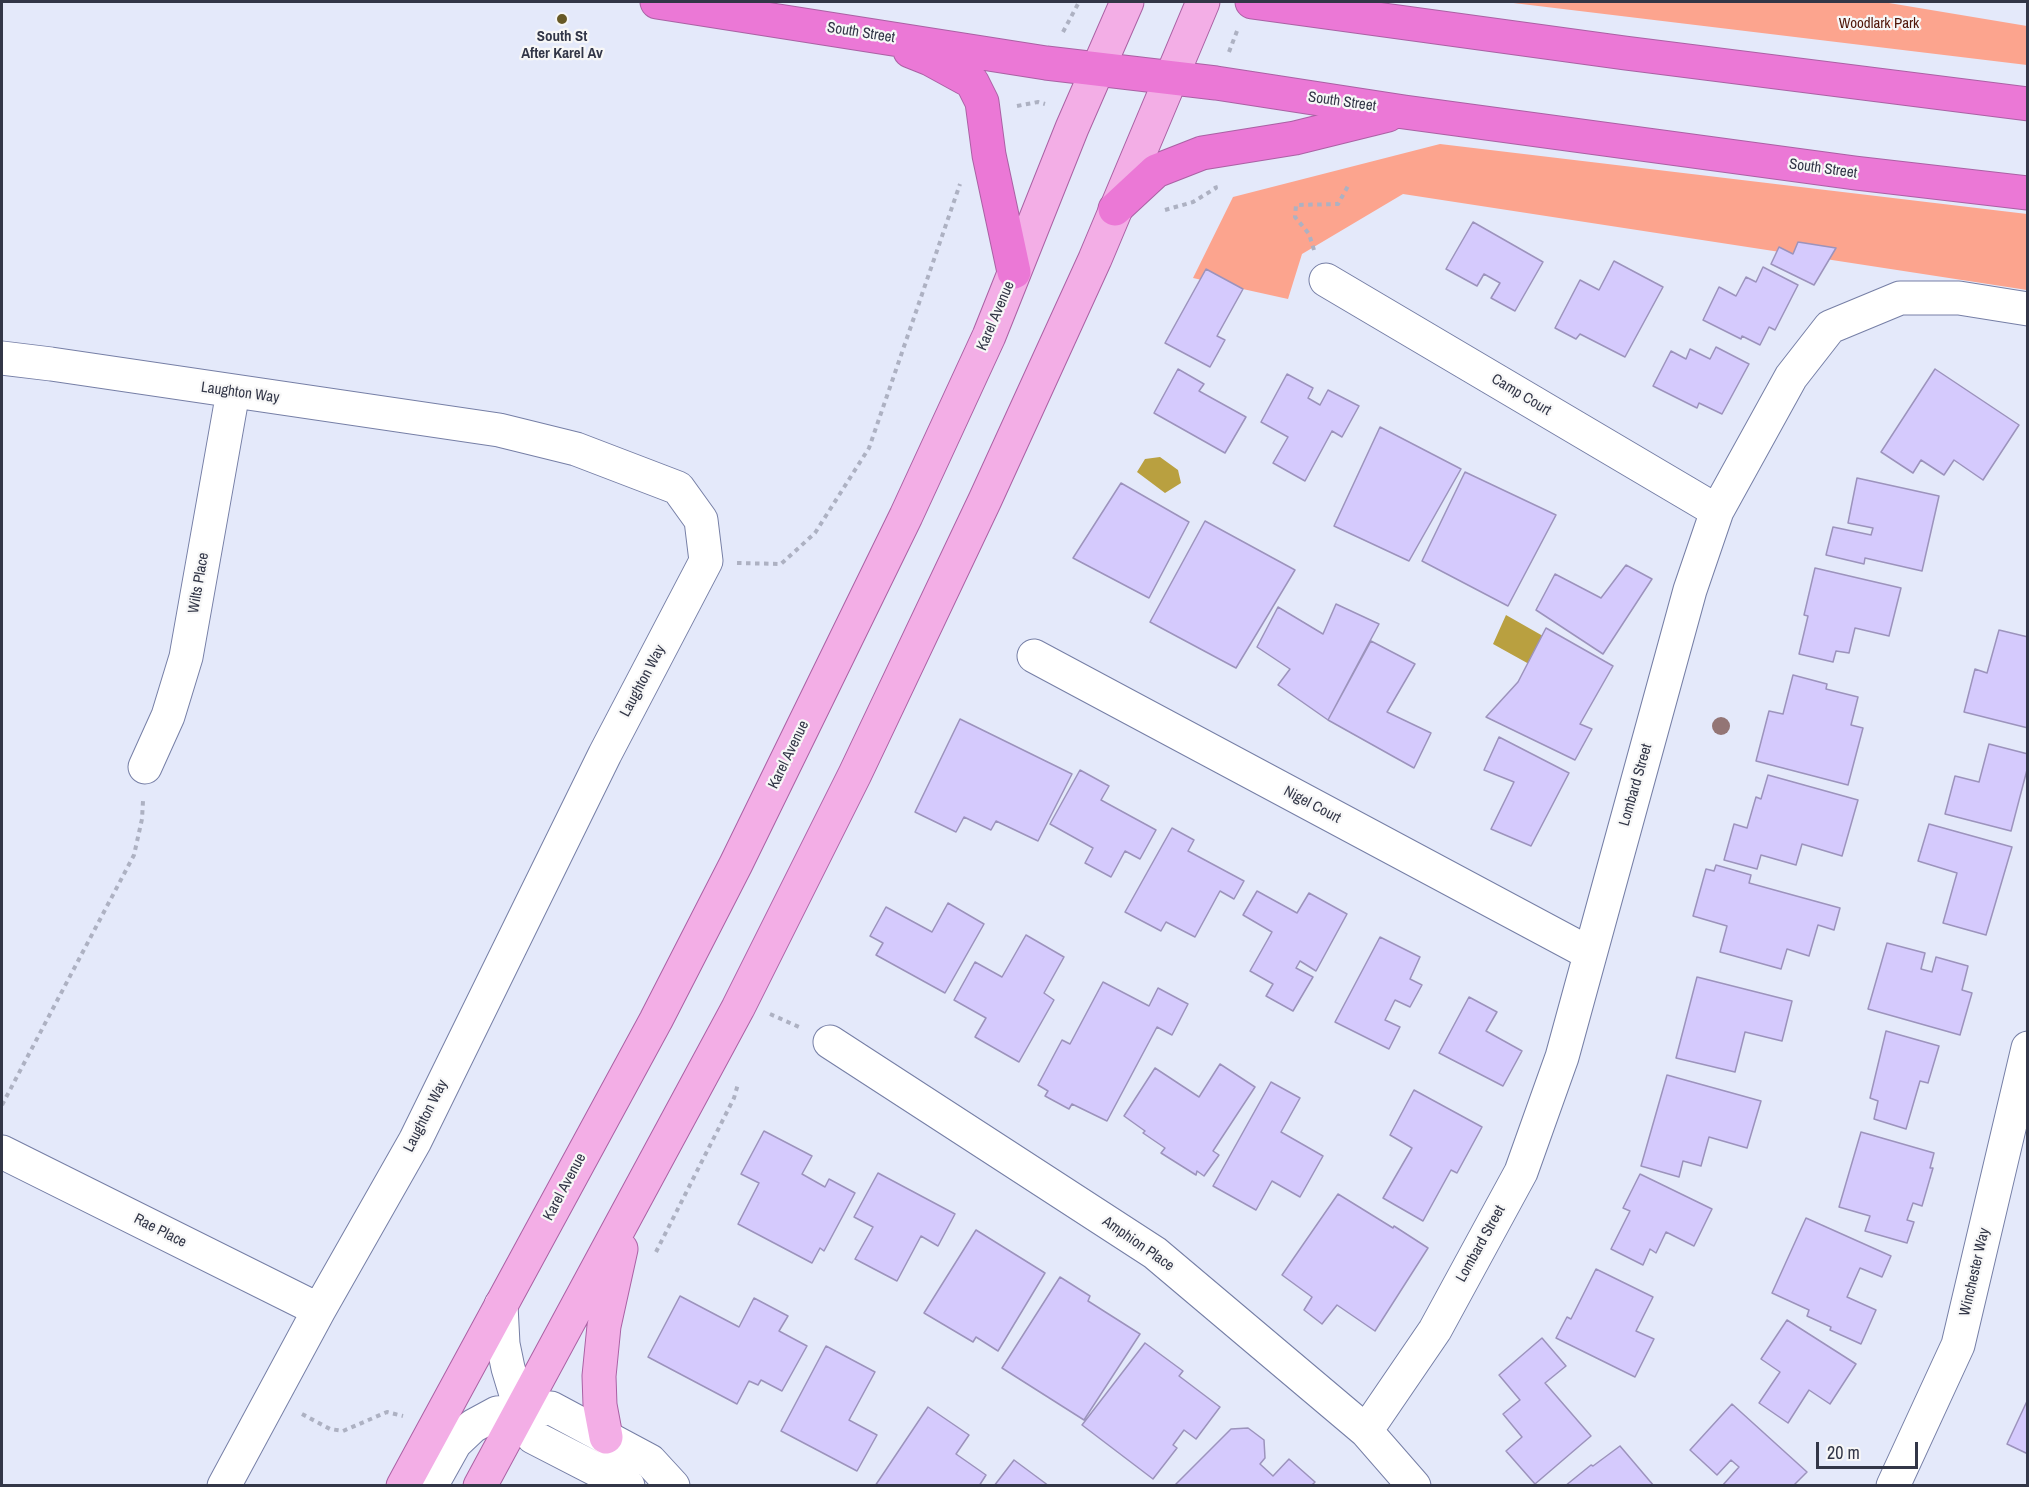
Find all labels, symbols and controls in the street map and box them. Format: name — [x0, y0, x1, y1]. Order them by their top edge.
marker: South St After Karel Av — [555, 12, 569, 26]
park label: Woodlark Park — [1839, 15, 1919, 33]
street label: South Street — [826, 19, 896, 47]
place label: South St After Karel Av — [521, 28, 603, 63]
street label: South Street — [1307, 88, 1377, 116]
street label: South Street — [1788, 155, 1858, 183]
street label: Karel Avenue — [973, 279, 1019, 353]
street label: Camp Court — [1488, 370, 1554, 420]
street label: Laughton Way — [200, 379, 280, 407]
street label: Wilts Place — [185, 551, 213, 615]
street label: Laughton Way — [617, 642, 669, 720]
street label: Karel Avenue — [765, 718, 813, 792]
street label: Lombard Street — [1616, 742, 1656, 828]
street label: Nigel Court — [1280, 782, 1344, 828]
street label: Laughton Way — [400, 1077, 452, 1155]
street label: Karel Avenue — [540, 1150, 590, 1224]
street label: Lombard Street — [1453, 1203, 1509, 1285]
street label: Rae Place — [131, 1210, 189, 1252]
street label: Amphion Place — [1099, 1213, 1177, 1275]
street label: Winchester Way — [1956, 1226, 1994, 1318]
scale bar — [1819, 1430, 1921, 1468]
text: 20 m — [1827, 1440, 1860, 1465]

